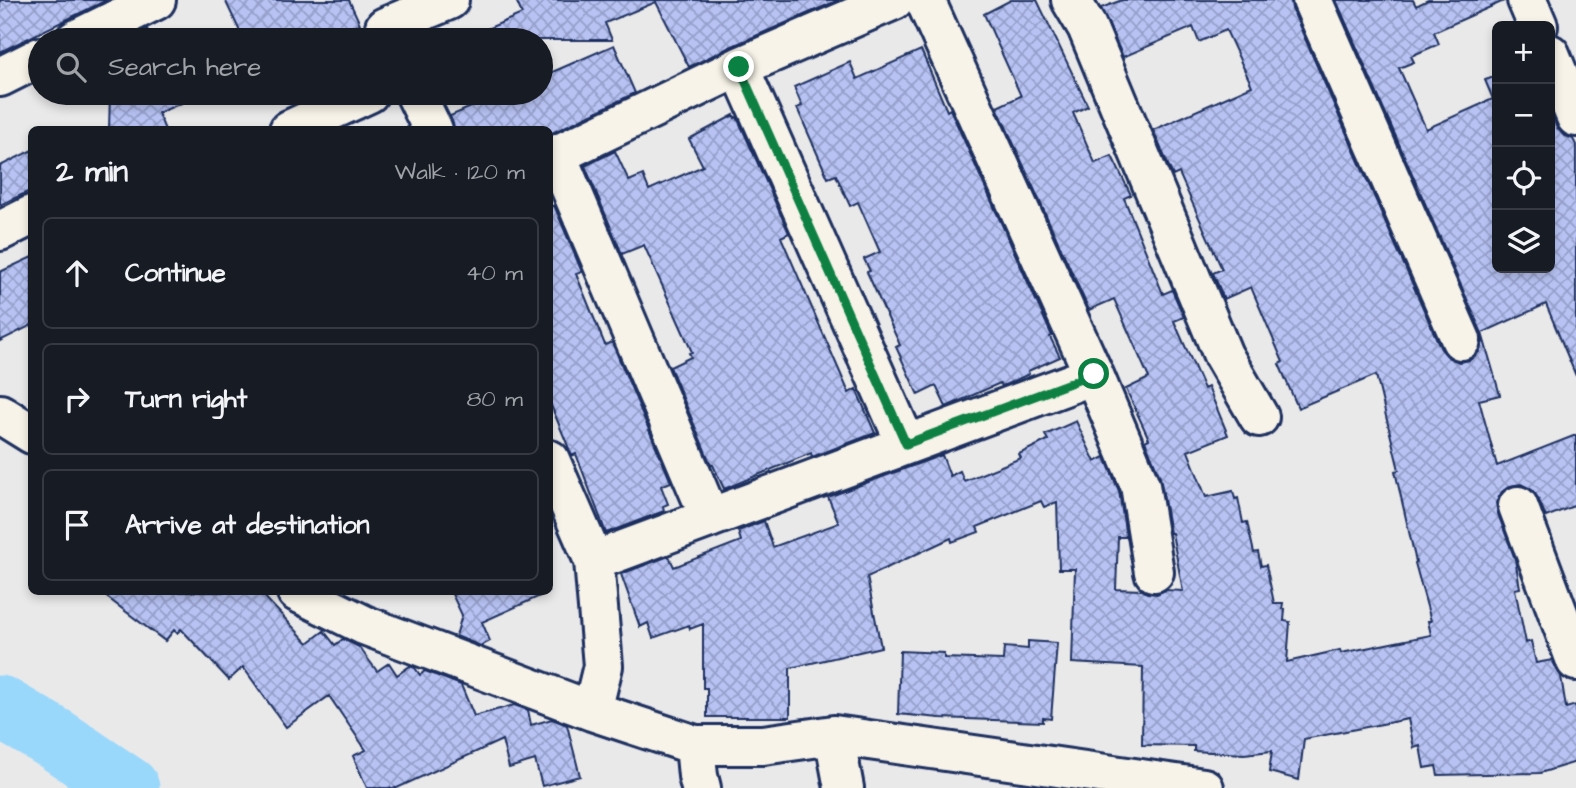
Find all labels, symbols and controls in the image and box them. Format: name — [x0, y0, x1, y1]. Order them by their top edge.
map controls — [1492, 21, 1555, 273]
button: + — [1492, 21, 1555, 84]
search box — [28, 28, 553, 105]
icon: search — [52, 48, 90, 86]
text: Search here — [108, 49, 261, 85]
route end — [723, 51, 754, 82]
button: − — [1492, 84, 1555, 147]
button: locate — [1492, 147, 1555, 210]
text: 2 min — [56, 151, 128, 193]
text: Walk · 120 m — [395, 156, 525, 188]
button: layers — [1492, 210, 1555, 273]
icon: ahead — [58, 254, 96, 292]
text: Continue — [125, 255, 226, 291]
text: 40 m — [466, 257, 523, 289]
route start — [1078, 358, 1109, 389]
icon: right — [58, 380, 96, 418]
text: Turn right — [125, 381, 247, 417]
text: 80 m — [466, 383, 523, 415]
icon: arrive — [58, 506, 96, 544]
text: Arrive at destination — [125, 507, 370, 543]

